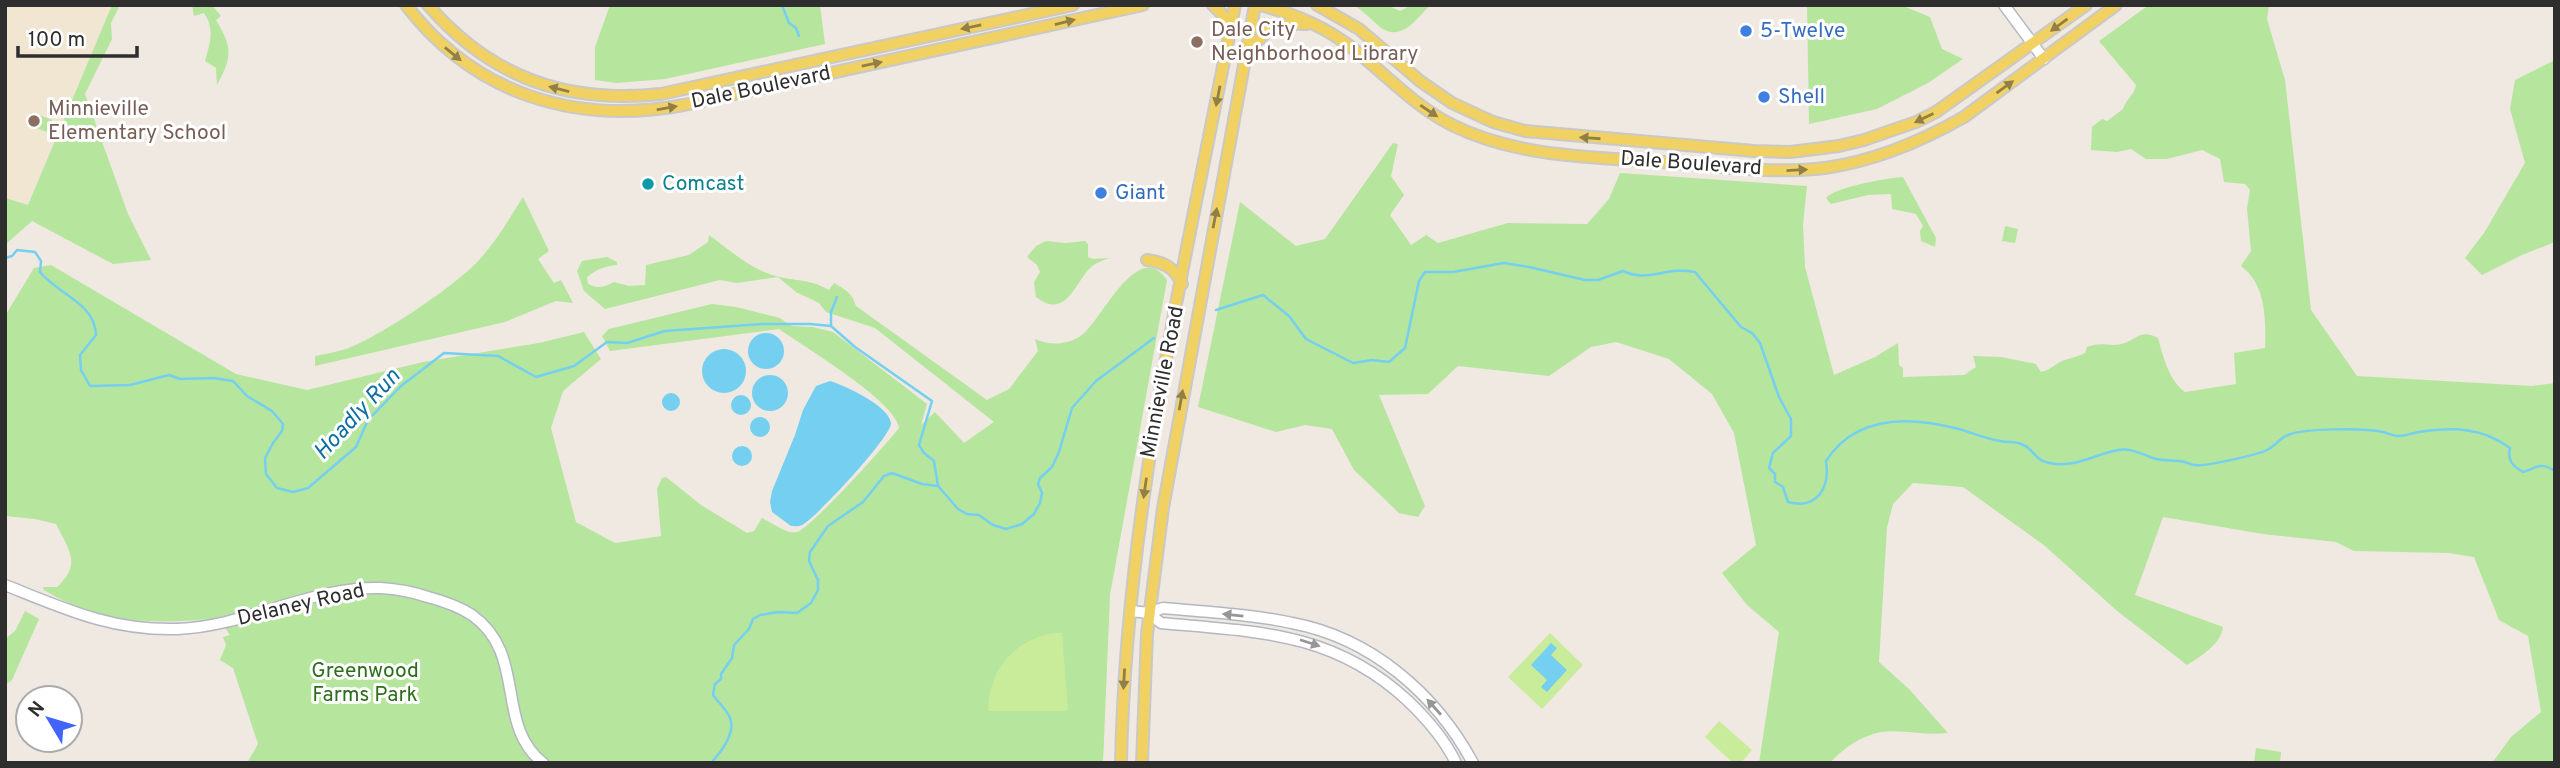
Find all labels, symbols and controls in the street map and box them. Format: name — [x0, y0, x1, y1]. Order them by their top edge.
scale bar — [18, 14, 136, 58]
one-way arrow — [1054, 16, 1076, 27]
place label: Dale City Neighborhood Library — [1211, 17, 1418, 68]
one-way arrow — [2051, 17, 2069, 32]
place label: 5-Twelve — [1760, 18, 1845, 45]
one-way arrow — [960, 22, 982, 33]
marker: 5-Twelve — [1738, 23, 1754, 39]
text: 100 m — [28, 27, 85, 54]
marker: Dale City Neighborhood Library — [1189, 34, 1205, 50]
one-way arrow — [444, 47, 462, 62]
one-way arrow — [861, 59, 883, 70]
street label: Dale Boulevard — [689, 60, 833, 116]
one-way arrow — [1996, 80, 2014, 94]
one-way arrow — [548, 83, 570, 94]
place label: Shell — [1778, 84, 1825, 111]
one-way arrow — [1212, 85, 1223, 107]
marker: Shell — [1756, 89, 1772, 105]
place label: Minnieville Elementary School — [48, 96, 226, 147]
one-way arrow — [656, 102, 678, 113]
one-way arrow — [1420, 104, 1438, 118]
one-way arrow — [1914, 112, 1934, 123]
marker: Minnieville Elementary School — [26, 113, 42, 129]
one-way arrow — [1579, 132, 1601, 143]
street label: Dale Boulevard — [1619, 146, 1763, 182]
one-way arrow — [1787, 164, 1809, 175]
place label: Comcast — [662, 171, 744, 198]
marker: Comcast — [640, 176, 656, 192]
place label: Giant — [1115, 180, 1166, 207]
marker: Giant — [1093, 185, 1109, 201]
one-way arrow — [1209, 207, 1220, 229]
street label: Minnieville Road — [1135, 304, 1191, 460]
water label: Hoadly Run — [308, 363, 408, 467]
one-way arrow — [1176, 389, 1187, 411]
one-way arrow — [1139, 477, 1150, 499]
street label: Delaney Road — [235, 577, 367, 633]
one-way arrow — [1222, 609, 1244, 620]
one-way arrow — [1299, 638, 1320, 649]
park label: Greenwood Farms Park — [311, 658, 419, 709]
one-way arrow — [1119, 668, 1130, 690]
north arrow — [14, 684, 84, 754]
text: N — [24, 697, 51, 723]
one-way arrow — [1426, 698, 1442, 716]

